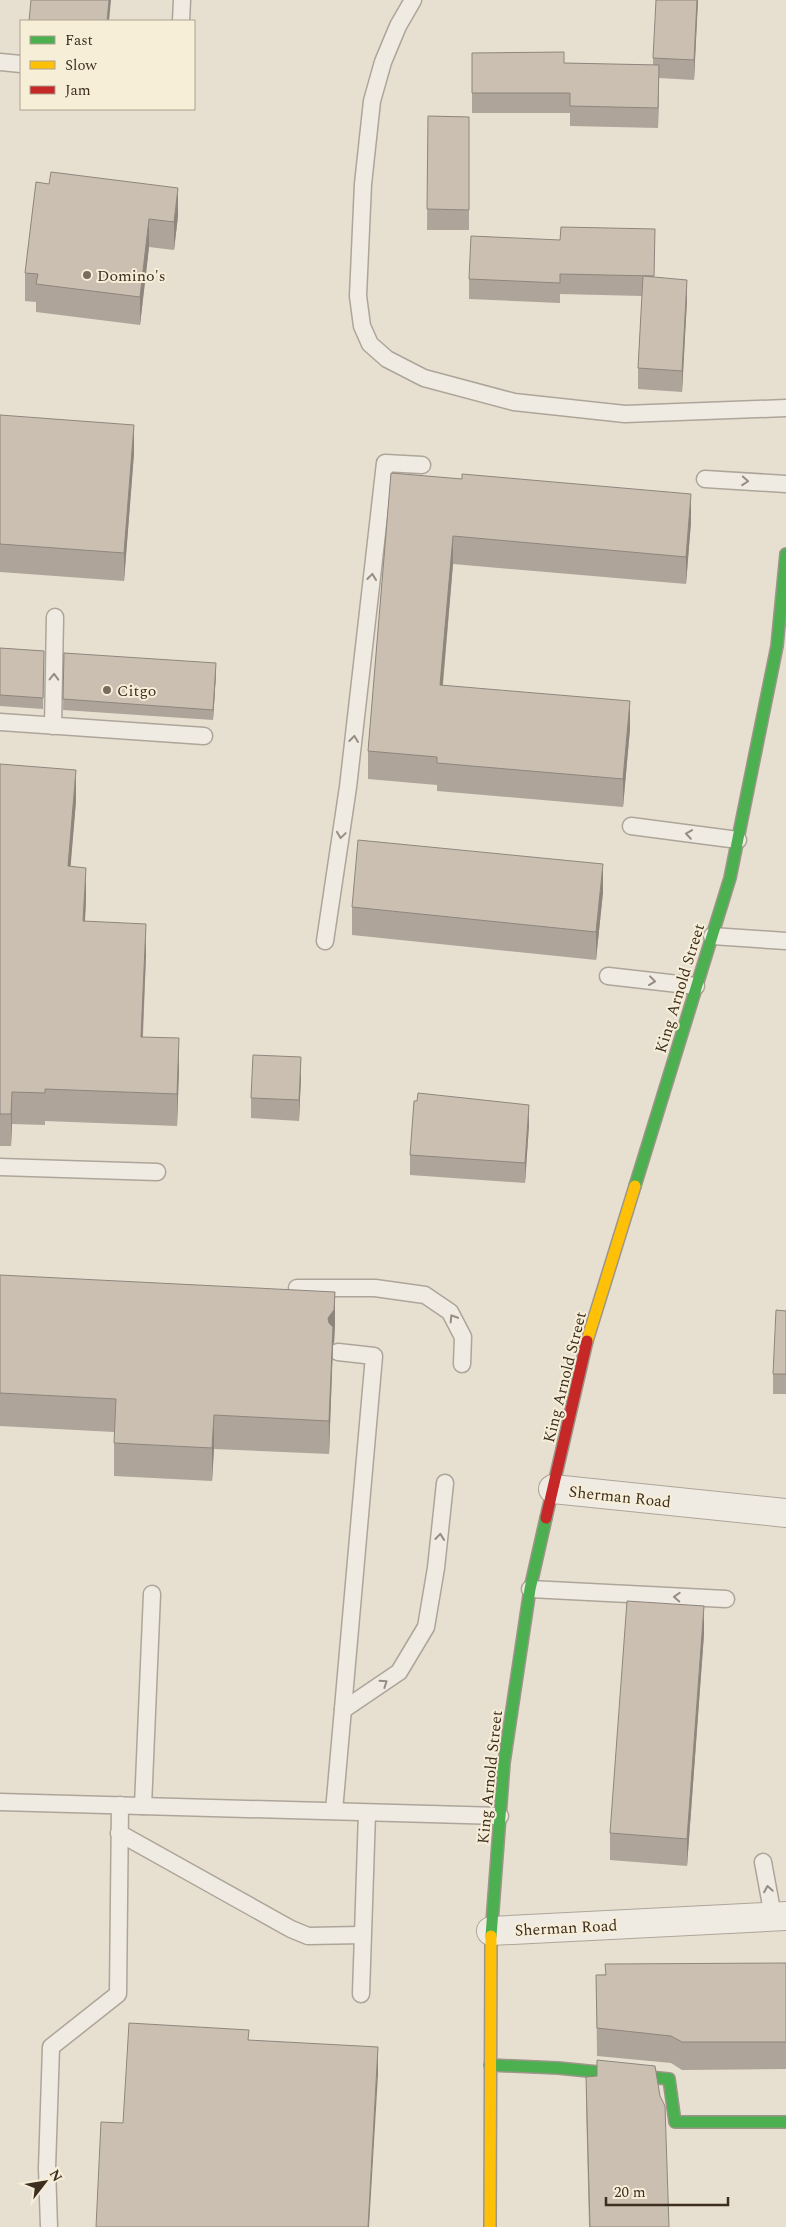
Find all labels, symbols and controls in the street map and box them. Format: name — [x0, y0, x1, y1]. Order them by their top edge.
legend — [20, 20, 195, 110]
text: Fast — [65, 29, 93, 52]
text: Slow — [65, 54, 97, 77]
text: Jam — [65, 79, 91, 102]
place label: Domino's — [97, 264, 166, 288]
marker: Domino's — [81, 269, 93, 281]
one-way arrow — [742, 476, 750, 487]
one-way arrow — [366, 573, 377, 581]
one-way arrow — [49, 673, 59, 680]
place label: Citgo — [117, 679, 157, 703]
marker: Citgo — [101, 684, 113, 696]
one-way arrow — [348, 735, 359, 743]
one-way arrow — [685, 829, 693, 840]
one-way arrow — [336, 832, 347, 840]
street label: King Arnold Street — [649, 920, 711, 1056]
one-way arrow — [649, 975, 657, 986]
street label: King Arnold Street — [537, 1309, 593, 1445]
one-way arrow — [449, 1314, 459, 1323]
street label: Sherman Road — [568, 1480, 672, 1514]
one-way arrow — [434, 1533, 445, 1541]
one-way arrow — [673, 1591, 681, 1602]
one-way arrow — [378, 1680, 387, 1689]
street label: King Arnold Street — [471, 1709, 509, 1845]
one-way arrow — [764, 1885, 774, 1894]
street label: Sherman Road — [514, 1913, 618, 1943]
north arrow — [20, 2157, 70, 2207]
text: N — [44, 2165, 68, 2186]
scale bar — [606, 2174, 728, 2206]
text: 20 m — [614, 2181, 646, 2204]

